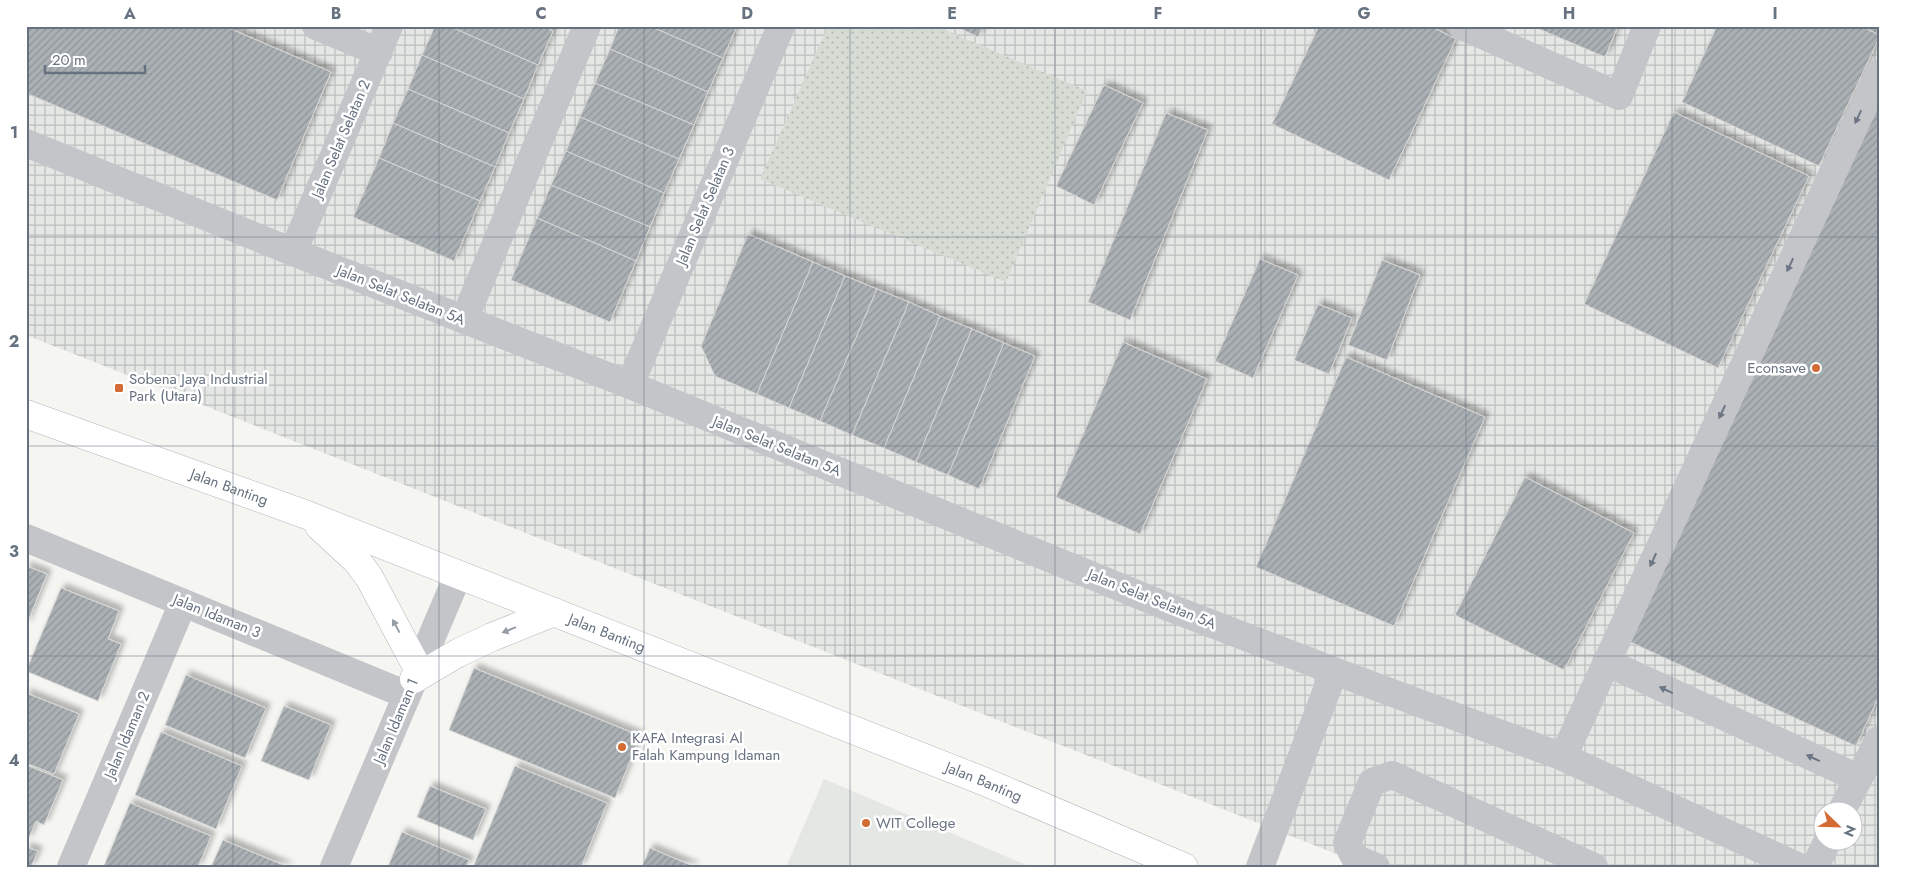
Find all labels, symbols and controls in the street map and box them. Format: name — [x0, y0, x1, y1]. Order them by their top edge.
text: A — [123, 2, 136, 25]
text: B — [331, 2, 341, 25]
text: C — [535, 2, 547, 25]
text: D — [741, 2, 753, 25]
text: E — [947, 2, 957, 25]
text: F — [1154, 2, 1162, 25]
text: G — [1357, 2, 1371, 25]
text: H — [1563, 2, 1575, 25]
text: I — [1772, 2, 1778, 25]
scale bar — [45, 42, 145, 74]
text: 20 m — [52, 49, 86, 71]
street label: Jalan Selat Selatan 2 — [305, 76, 376, 204]
one-way arrow — [1854, 110, 1862, 124]
text: 1 — [10, 121, 18, 144]
street label: Jalan Selat Selatan 3 — [669, 143, 740, 270]
street label: Jalan Selat Selatan 5A — [332, 258, 469, 331]
one-way arrow — [1786, 258, 1794, 272]
text: 2 — [9, 330, 19, 353]
place label: Econsave — [1747, 357, 1806, 379]
marker: Econsave — [1810, 362, 1822, 374]
place label: Sobena Jaya Industrial Park (Utara) — [129, 368, 268, 407]
marker: Sobena Jaya Industrial Park (Utara) — [113, 382, 125, 394]
one-way arrow — [1717, 405, 1725, 419]
street label: Jalan Selat Selatan 5A — [708, 409, 845, 482]
street label: Jalan Banting — [185, 462, 271, 511]
text: 3 — [9, 540, 19, 563]
one-way arrow — [1649, 552, 1658, 567]
street label: Jalan Selat Selatan 5A — [1083, 562, 1220, 635]
street label: Jalan Idaman 3 — [168, 588, 264, 644]
street label: Jalan Banting — [563, 607, 649, 658]
one-way arrow — [391, 619, 400, 633]
one-way arrow — [501, 627, 516, 635]
street label: Jalan Idaman 1 — [367, 675, 424, 769]
one-way arrow — [1659, 685, 1673, 693]
street label: Jalan Idaman 2 — [98, 688, 155, 784]
place label: KAFA Integrasi Al Falah Kampung Idaman — [632, 727, 780, 766]
marker: KAFA Integrasi Al Falah Kampung Idaman — [616, 741, 628, 753]
text: 4 — [8, 749, 20, 772]
one-way arrow — [1806, 753, 1821, 762]
street label: Jalan Banting — [940, 755, 1026, 807]
north arrow — [1812, 800, 1862, 850]
place label: WIT College — [876, 812, 956, 834]
marker: WIT College — [860, 817, 872, 829]
text: N — [1839, 822, 1861, 840]

